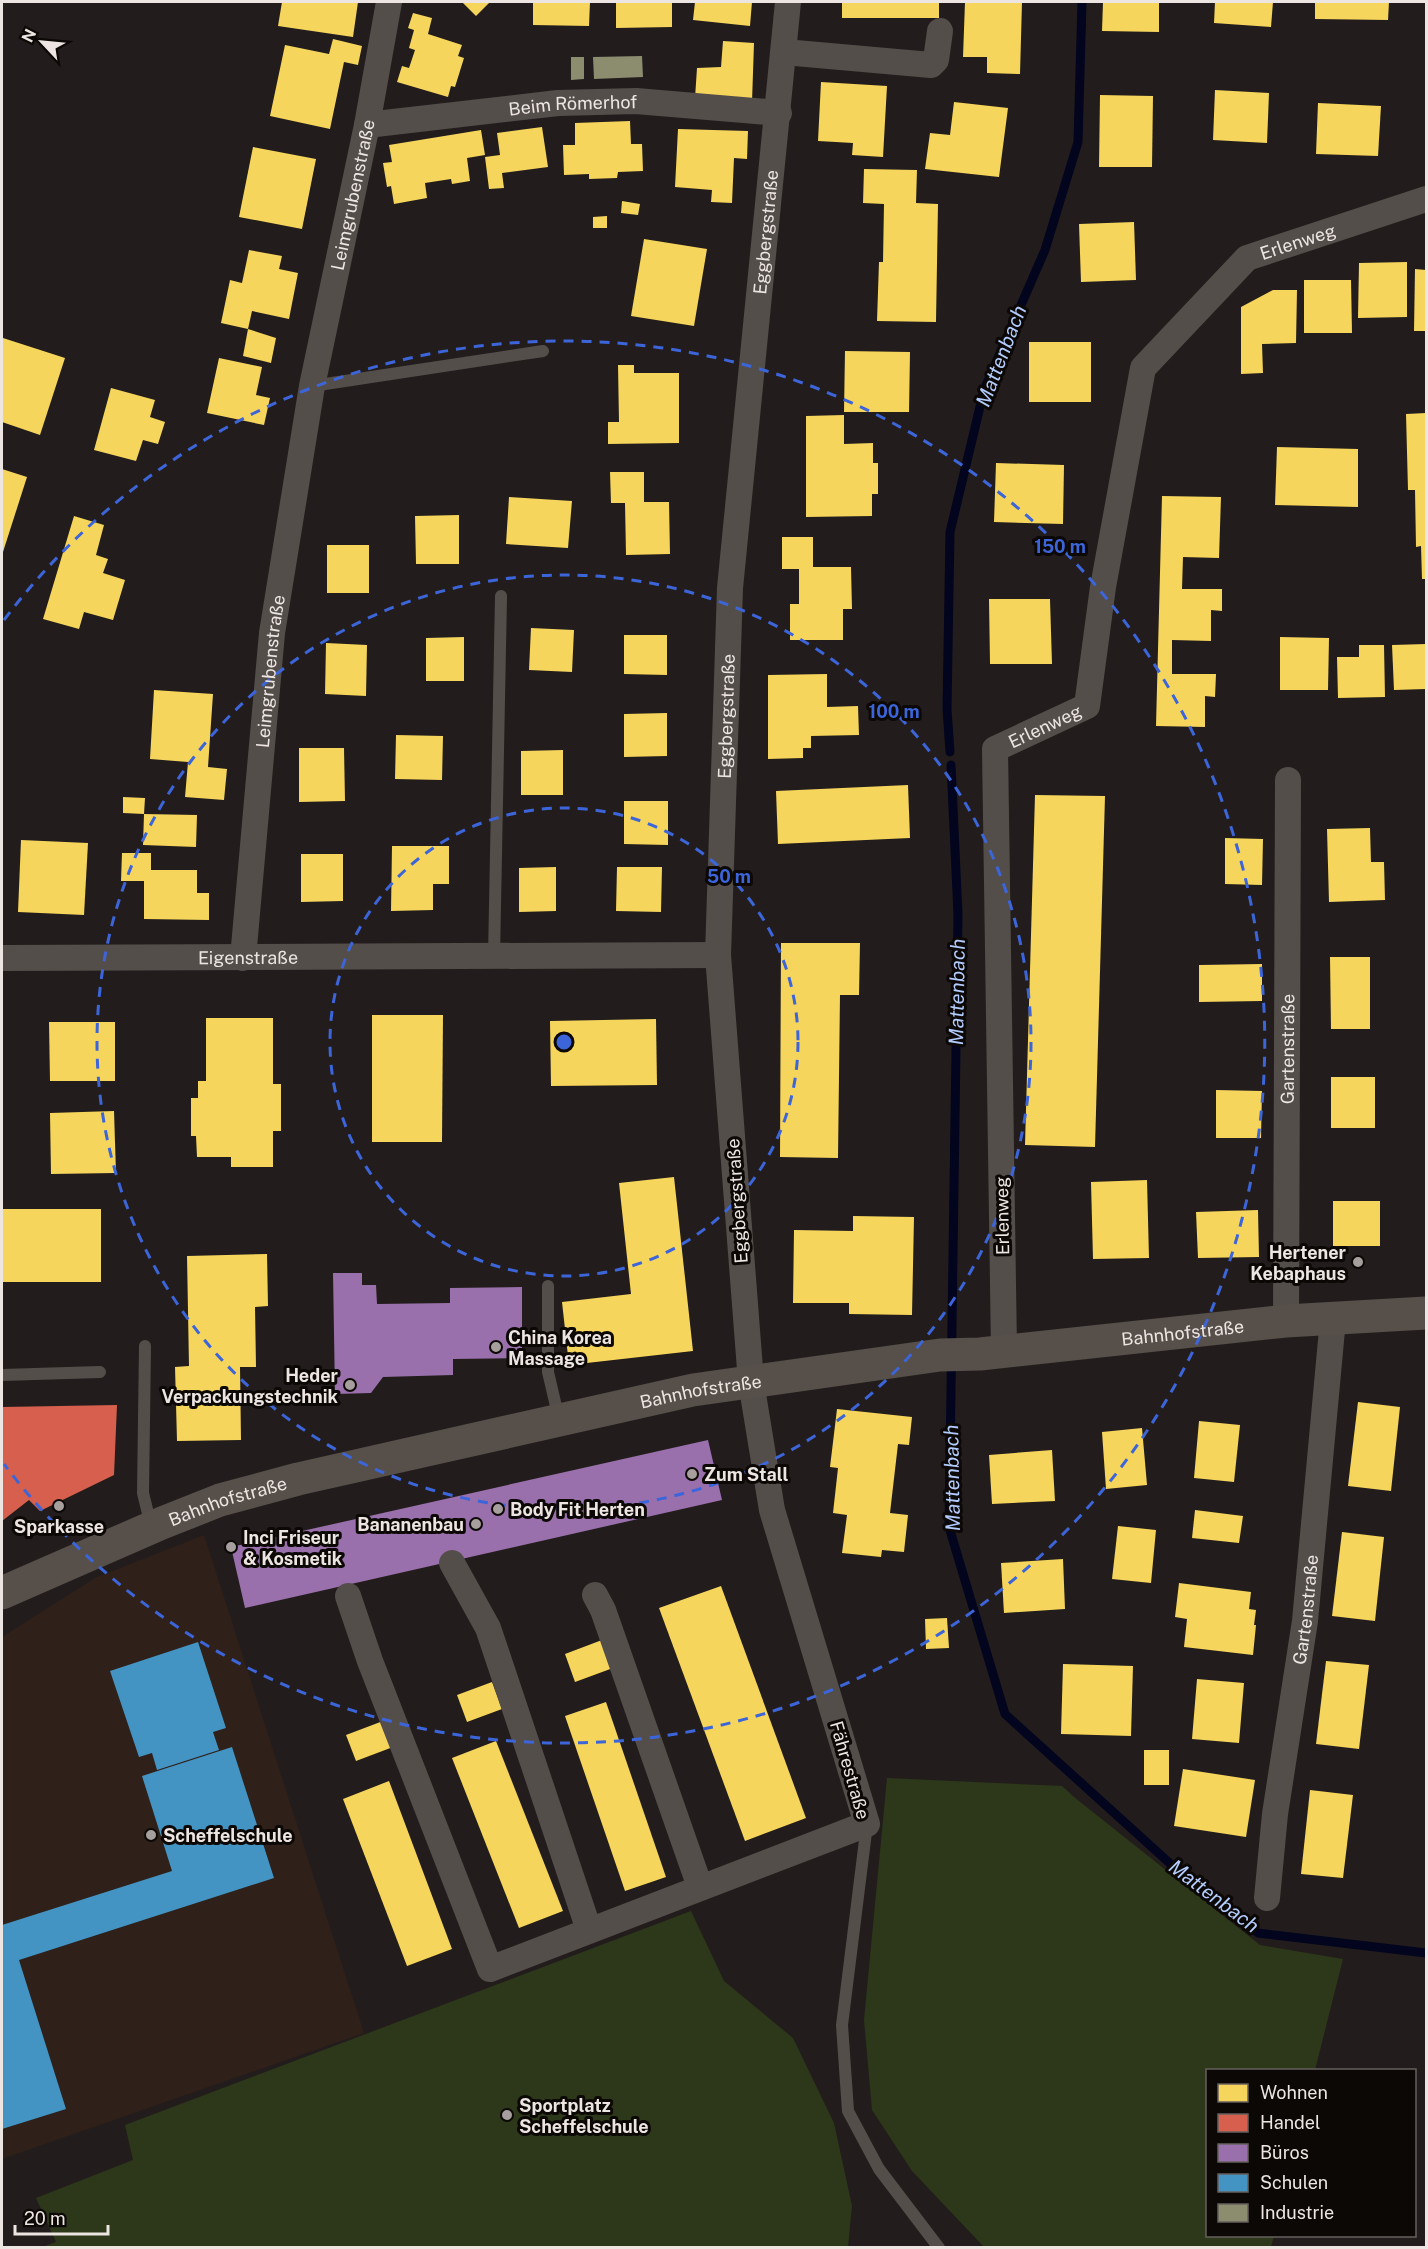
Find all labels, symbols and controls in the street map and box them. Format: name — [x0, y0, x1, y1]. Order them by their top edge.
north arrow — [12, 12, 72, 72]
text: N — [18, 26, 40, 45]
street label: Beim Römerhof — [507, 90, 638, 119]
street label: Leimgrubenstraße — [326, 118, 378, 272]
street label: Eggbergstraße — [749, 169, 782, 295]
street label: Erlenweg — [1257, 219, 1338, 264]
water label: Mattenbach — [971, 302, 1031, 410]
text: 150 m — [1034, 536, 1086, 557]
street label: Leimgrubenstraße — [251, 593, 289, 749]
street label: Eggbergstraße — [713, 653, 738, 779]
street label: Erlenweg — [1005, 700, 1085, 752]
text: 100 m — [868, 701, 920, 722]
text: 50 m — [707, 866, 751, 887]
water label: Mattenbach — [944, 938, 970, 1046]
street label: Eigenstraße — [198, 946, 298, 968]
street label: Gartenstraße — [1276, 994, 1298, 1104]
centre of rings — [554, 1032, 574, 1052]
street label: Eggbergstraße — [722, 1138, 752, 1264]
street label: Erlenweg — [991, 1177, 1013, 1255]
place label: Hertener Kebaphaus — [1250, 1242, 1347, 1284]
marker: Hertener Kebaphaus — [1351, 1255, 1365, 1269]
street label: Bahnhofstraße — [1120, 1315, 1245, 1349]
place label: China Korea Massage — [508, 1327, 612, 1369]
marker: China Korea Massage — [489, 1340, 503, 1354]
place label: Heder Verpackungstechnik — [161, 1365, 339, 1407]
street label: Bahnhofstraße — [638, 1370, 763, 1412]
marker: Heder Verpackungstechnik — [343, 1378, 357, 1392]
water label: Mattenbach — [939, 1424, 965, 1532]
place label: Zum Stall — [704, 1464, 788, 1485]
marker: Zum Stall — [685, 1467, 699, 1481]
street label: Bahnhofstraße — [165, 1472, 289, 1530]
marker: Sparkasse — [52, 1499, 66, 1513]
place label: Body Fit Herten — [510, 1499, 645, 1520]
marker: Body Fit Herten — [491, 1502, 505, 1516]
place label: Bananenbau — [357, 1514, 464, 1535]
place label: Sparkasse — [14, 1516, 104, 1537]
marker: Bananenbau — [469, 1517, 483, 1531]
place label: Inci Friseur & Kosmetik — [243, 1527, 343, 1569]
marker: Inci Friseur & Kosmetik — [224, 1540, 238, 1554]
street label: Gartenstraße — [1288, 1554, 1322, 1666]
street label: Fährestraße — [826, 1718, 874, 1822]
place label: Scheffelschule — [163, 1825, 293, 1846]
marker: Scheffelschule — [144, 1828, 158, 1842]
water label: Mattenbach — [1164, 1854, 1264, 1938]
legend — [1206, 2069, 1416, 2237]
text: Wohnen — [1260, 2082, 1328, 2103]
place label: Sportplatz Scheffelschule — [519, 2095, 649, 2137]
marker: Sportplatz Scheffelschule — [500, 2108, 514, 2122]
text: Handel — [1260, 2112, 1320, 2133]
text: Büros — [1260, 2142, 1309, 2163]
text: Schulen — [1260, 2172, 1328, 2193]
scale bar — [15, 2198, 108, 2236]
text: Industrie — [1260, 2202, 1334, 2223]
text: 20 m — [24, 2208, 66, 2229]

